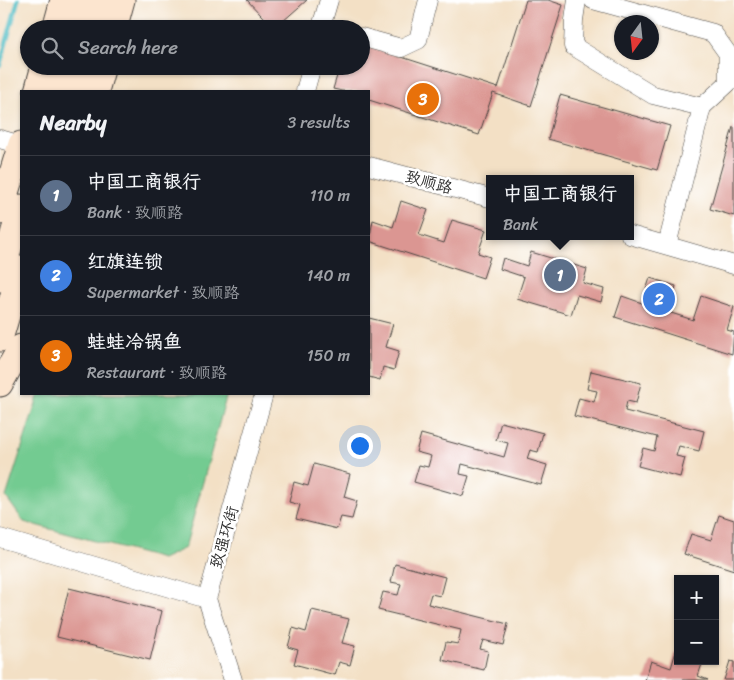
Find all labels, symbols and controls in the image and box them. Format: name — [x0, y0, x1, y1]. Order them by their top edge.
north arrow — [614, 15, 659, 60]
search box — [20, 20, 370, 75]
text: Search here — [78, 31, 178, 64]
icon: search — [38, 34, 66, 62]
pin: 3 — [407, 80, 439, 118]
text: Nearby — [40, 104, 106, 142]
text: 3 results — [287, 108, 350, 137]
street label: 致顺路 — [402, 162, 456, 202]
text: 中国工商银行 — [87, 165, 201, 198]
popup — [486, 175, 634, 240]
text: 中国工商银行 — [503, 177, 617, 210]
text: 1 — [53, 181, 59, 210]
text: 110 m — [310, 181, 350, 210]
text: Bank · 致顺路 — [87, 198, 183, 227]
text: Bank — [503, 210, 538, 239]
text: 红旗连锁 — [87, 245, 163, 278]
pin: 1 — [544, 256, 576, 294]
text: 2 — [51, 261, 61, 290]
text: 140 m — [307, 261, 350, 290]
text: Supermarket · 致顺路 — [87, 278, 240, 307]
pin: 2 — [643, 280, 675, 318]
text: 蛙蛙冷锅鱼 — [87, 325, 182, 358]
text: 3 — [52, 341, 60, 370]
text: 150 m — [307, 341, 350, 370]
text: Restaurant · 致顺路 — [87, 358, 227, 387]
your location — [347, 433, 373, 459]
street label: 致强环街 — [201, 502, 247, 572]
map controls — [674, 575, 719, 665]
button: + — [674, 575, 719, 620]
button: − — [674, 620, 719, 665]

